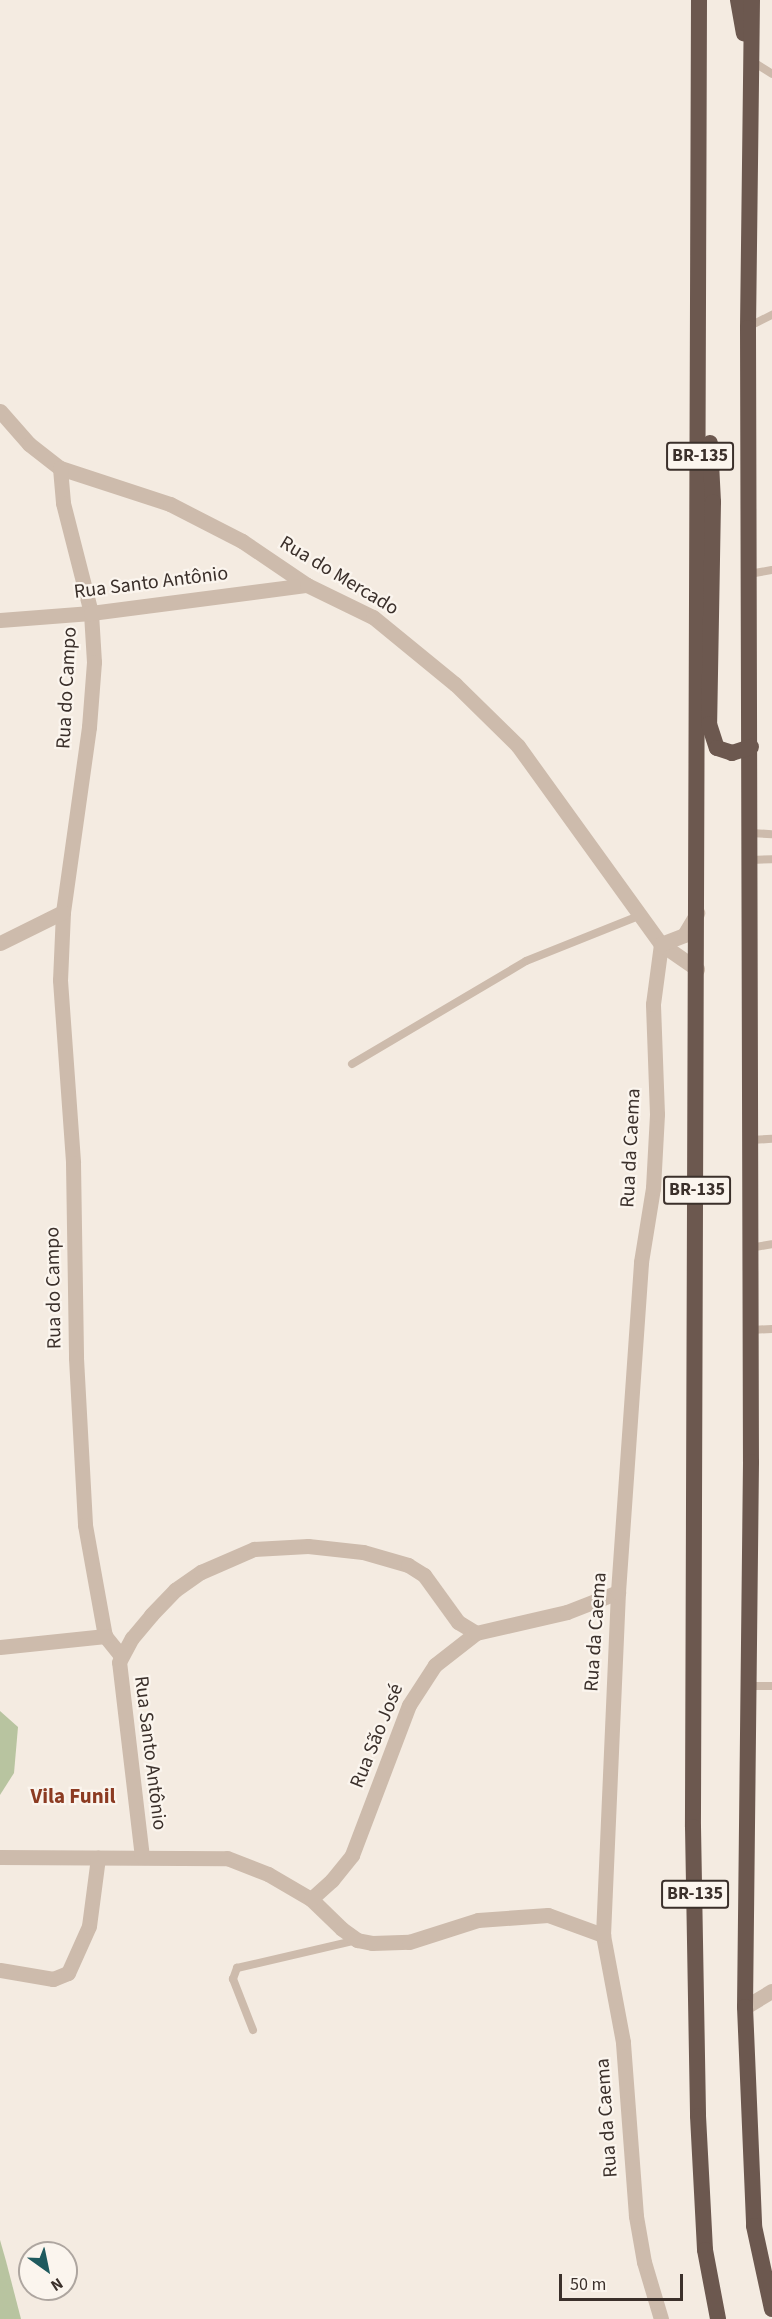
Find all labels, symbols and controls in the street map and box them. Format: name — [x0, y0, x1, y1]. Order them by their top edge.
road number: BR-135 — [666, 441, 734, 471]
street label: Rua do Mercado — [275, 531, 403, 621]
street label: Rua Santo Antônio — [73, 562, 229, 604]
street label: Rua do Campo — [52, 626, 82, 750]
street label: Rua da Caema — [616, 1088, 646, 1208]
road number: BR-135 — [662, 1175, 732, 1205]
street label: Rua do Campo — [41, 1227, 67, 1349]
street label: Rua da Caema — [580, 1572, 612, 1692]
street label: Rua Santo Antônio — [129, 1675, 171, 1831]
street label: Rua São José — [345, 1680, 409, 1792]
district label: Vila Funil — [30, 1783, 116, 1809]
road number: BR-135 — [660, 1879, 730, 1909]
street label: Rua da Caema — [591, 2058, 623, 2178]
north arrow — [18, 2241, 78, 2301]
scale bar — [562, 2262, 686, 2300]
text: N — [46, 2272, 67, 2297]
text: 50 m — [570, 2272, 606, 2297]

